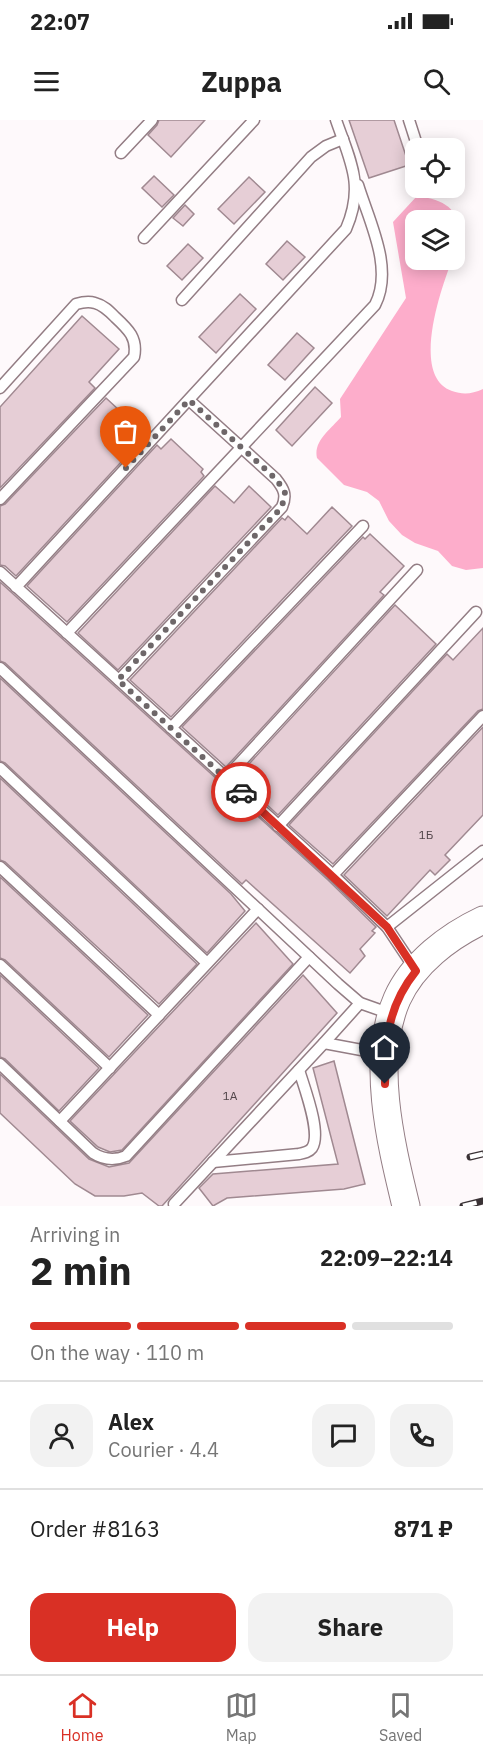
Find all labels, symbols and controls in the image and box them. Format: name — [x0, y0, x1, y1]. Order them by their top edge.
text: 22:07 — [30, 7, 90, 36]
text: Zuppa — [201, 64, 282, 99]
icon: menu — [30, 65, 63, 98]
icon: search — [420, 65, 453, 98]
map controls — [405, 138, 465, 270]
button: locate — [405, 138, 465, 198]
button: layers — [405, 210, 465, 270]
pin — [100, 406, 151, 468]
icon: bag — [109, 415, 142, 448]
courier — [211, 762, 271, 822]
icon: car — [225, 776, 258, 809]
house number: 1Б — [419, 827, 433, 842]
pin — [359, 1022, 410, 1084]
icon: home — [368, 1031, 401, 1064]
house number: 1А — [223, 1088, 238, 1103]
text: Arriving in — [30, 1221, 120, 1248]
text: 22:09–22:14 — [320, 1243, 453, 1272]
text: 2 min — [30, 1245, 132, 1296]
text: On the way · 110 m — [30, 1339, 204, 1366]
button: person — [30, 1404, 93, 1467]
button: chat — [312, 1404, 375, 1467]
button: phone — [390, 1404, 453, 1467]
text: Alex — [108, 1407, 154, 1436]
text: Courier · 4.4 — [108, 1436, 219, 1463]
text: Order #8163 — [30, 1514, 160, 1543]
text: 871 ₽ — [394, 1514, 453, 1543]
button: Help — [30, 1593, 236, 1662]
button: Share — [248, 1593, 453, 1662]
tab: Home — [61, 1689, 104, 1745]
tab: Map — [225, 1689, 258, 1745]
tab: Saved — [379, 1689, 422, 1745]

